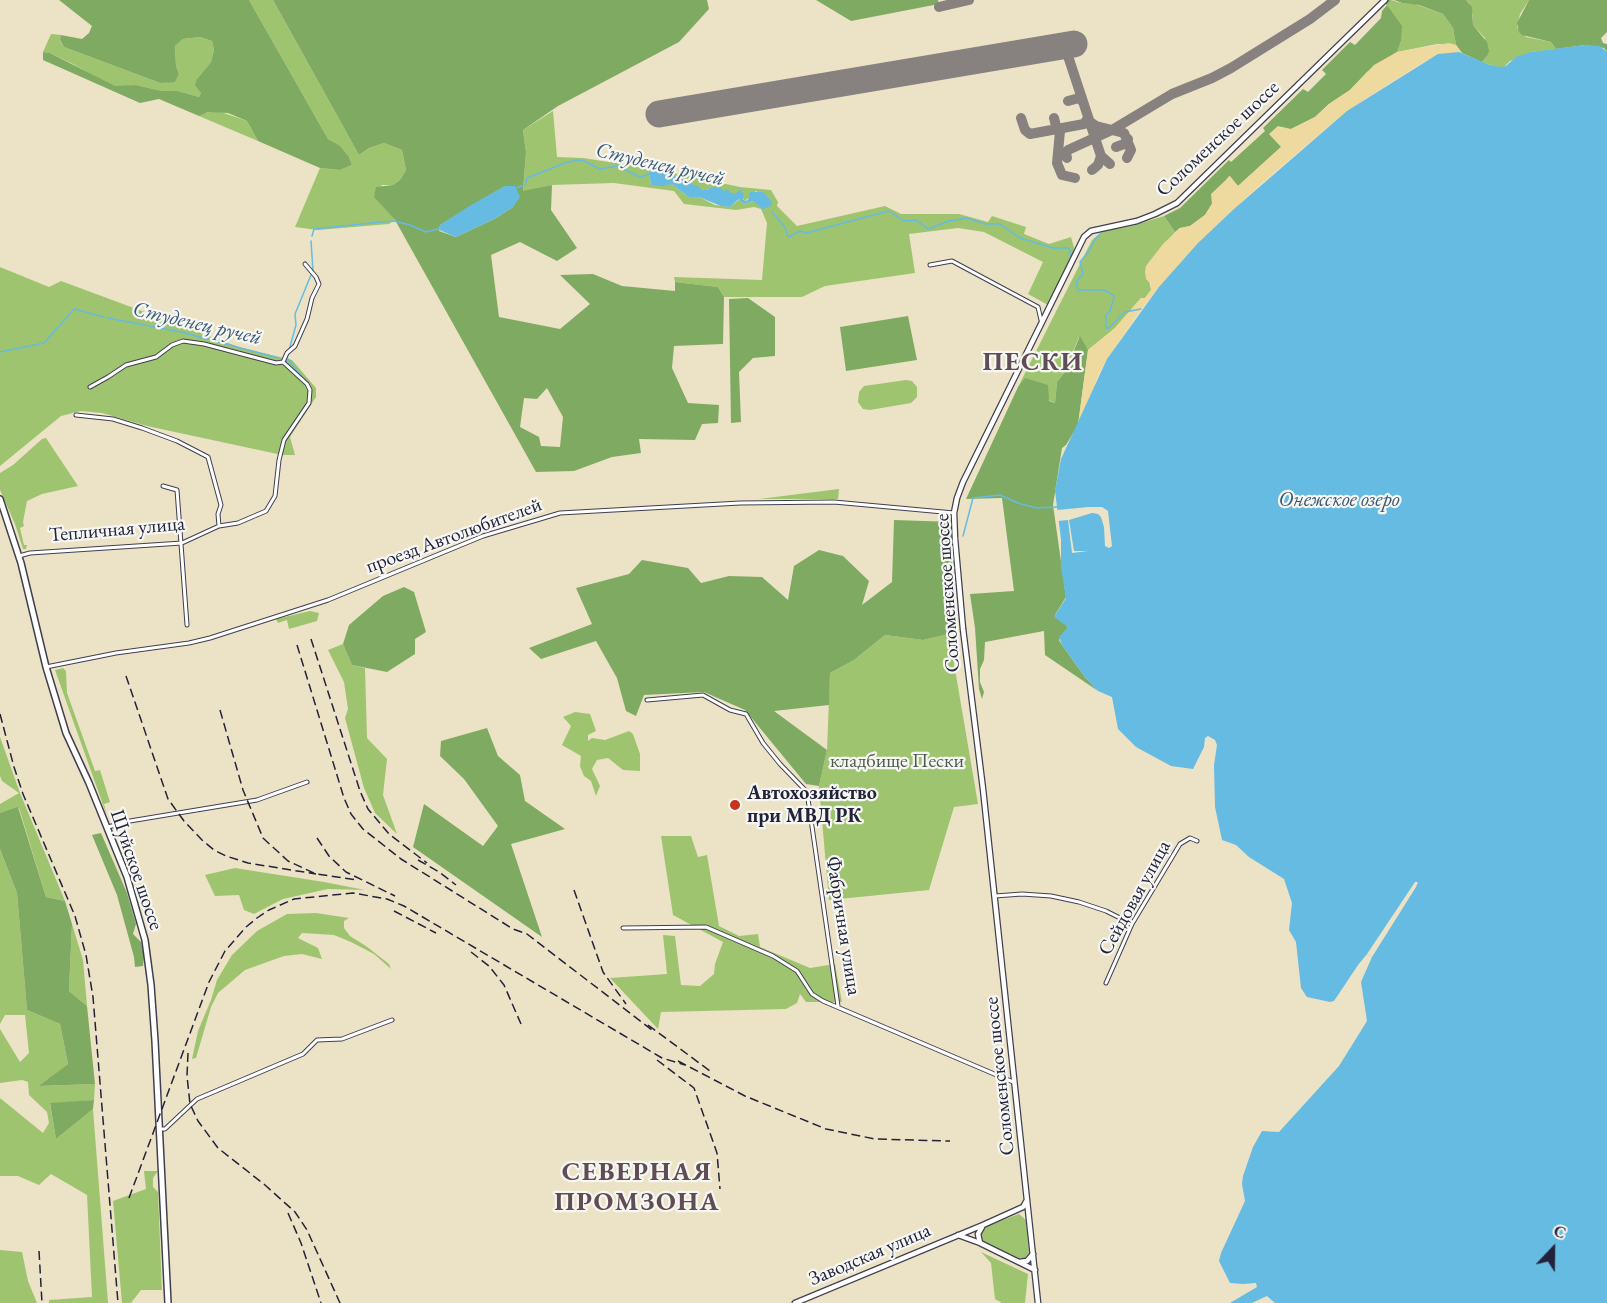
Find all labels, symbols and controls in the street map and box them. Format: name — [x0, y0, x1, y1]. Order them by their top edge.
street label: Соломенское шоссе — [1152, 76, 1284, 202]
water label: Студенец ручей — [593, 138, 727, 192]
water label: Студенец ручей — [130, 297, 264, 351]
district label: ПЕСКИ — [982, 347, 1084, 379]
water label: Онежское озеро — [1278, 487, 1400, 513]
street label: проезд Автолюбителей — [363, 493, 545, 579]
street label: Тепличная улица — [48, 512, 186, 548]
street label: Соломенское шоссе — [930, 513, 966, 673]
park label: кладбище Пески — [830, 750, 964, 774]
place label: Автохозяйство при МВД РК — [747, 782, 877, 829]
marker: Автохозяйство при МВД РК — [728, 798, 742, 812]
street label: Шуйское шоссе — [104, 807, 168, 933]
street label: Сейдовая улица — [1094, 836, 1176, 960]
street label: Фабричная улица — [820, 855, 866, 997]
street label: Соломенское шоссе — [980, 996, 1020, 1156]
district label: СЕВЕРНАЯ ПРОМЗОНА — [554, 1157, 720, 1218]
street label: Заводская улица — [806, 1219, 934, 1291]
north arrow — [1523, 1219, 1583, 1279]
text: С — [1551, 1220, 1569, 1244]

